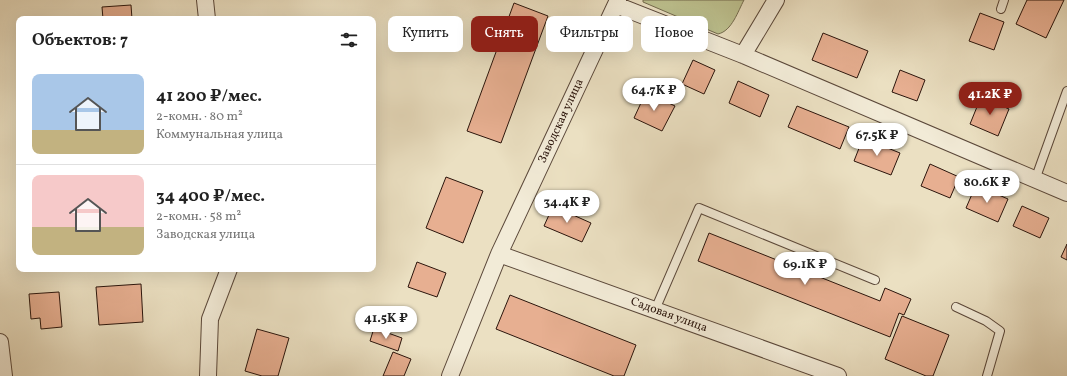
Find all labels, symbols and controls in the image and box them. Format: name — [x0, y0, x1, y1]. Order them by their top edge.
chip: Купить — [388, 16, 463, 52]
chip: Снять — [471, 16, 538, 52]
chip: Фильтры — [546, 16, 633, 52]
chip: Новое — [641, 16, 708, 52]
text: Объектов: 7 — [32, 29, 128, 52]
icon: filters — [338, 29, 360, 51]
street label: Заводская улица — [534, 76, 588, 166]
pin: 64.7K ₽ — [617, 78, 691, 112]
text: 64.7K ₽ — [631, 82, 677, 100]
pin: 41.2K ₽ — [953, 82, 1027, 116]
text: 41 200 ₽/мес. — [156, 85, 262, 108]
text: 41.2K ₽ — [968, 86, 1012, 104]
icon: home — [64, 90, 112, 138]
text: 2-комн. · 80 m² — [156, 108, 243, 126]
pin: 67.5K ₽ — [840, 123, 914, 157]
text: Коммунальная улица — [156, 126, 283, 144]
text: 67.5K ₽ — [856, 127, 898, 145]
pin: 80.6K ₽ — [950, 170, 1024, 204]
text: 80.6K ₽ — [964, 174, 1010, 192]
text: 34 400 ₽/мес. — [156, 185, 265, 208]
pin: 34.4K ₽ — [530, 190, 604, 224]
icon: home — [64, 191, 112, 239]
text: 34.4K ₽ — [543, 194, 591, 212]
text: 2-комн. · 58 m² — [156, 208, 241, 226]
text: Заводская улица — [156, 226, 255, 244]
pin: 69.1K ₽ — [768, 252, 842, 286]
text: 69.1K ₽ — [783, 256, 827, 274]
street label: Садовая улица — [628, 294, 710, 336]
pin: 41.5K ₽ — [349, 306, 423, 340]
text: 41.5K ₽ — [364, 310, 408, 328]

